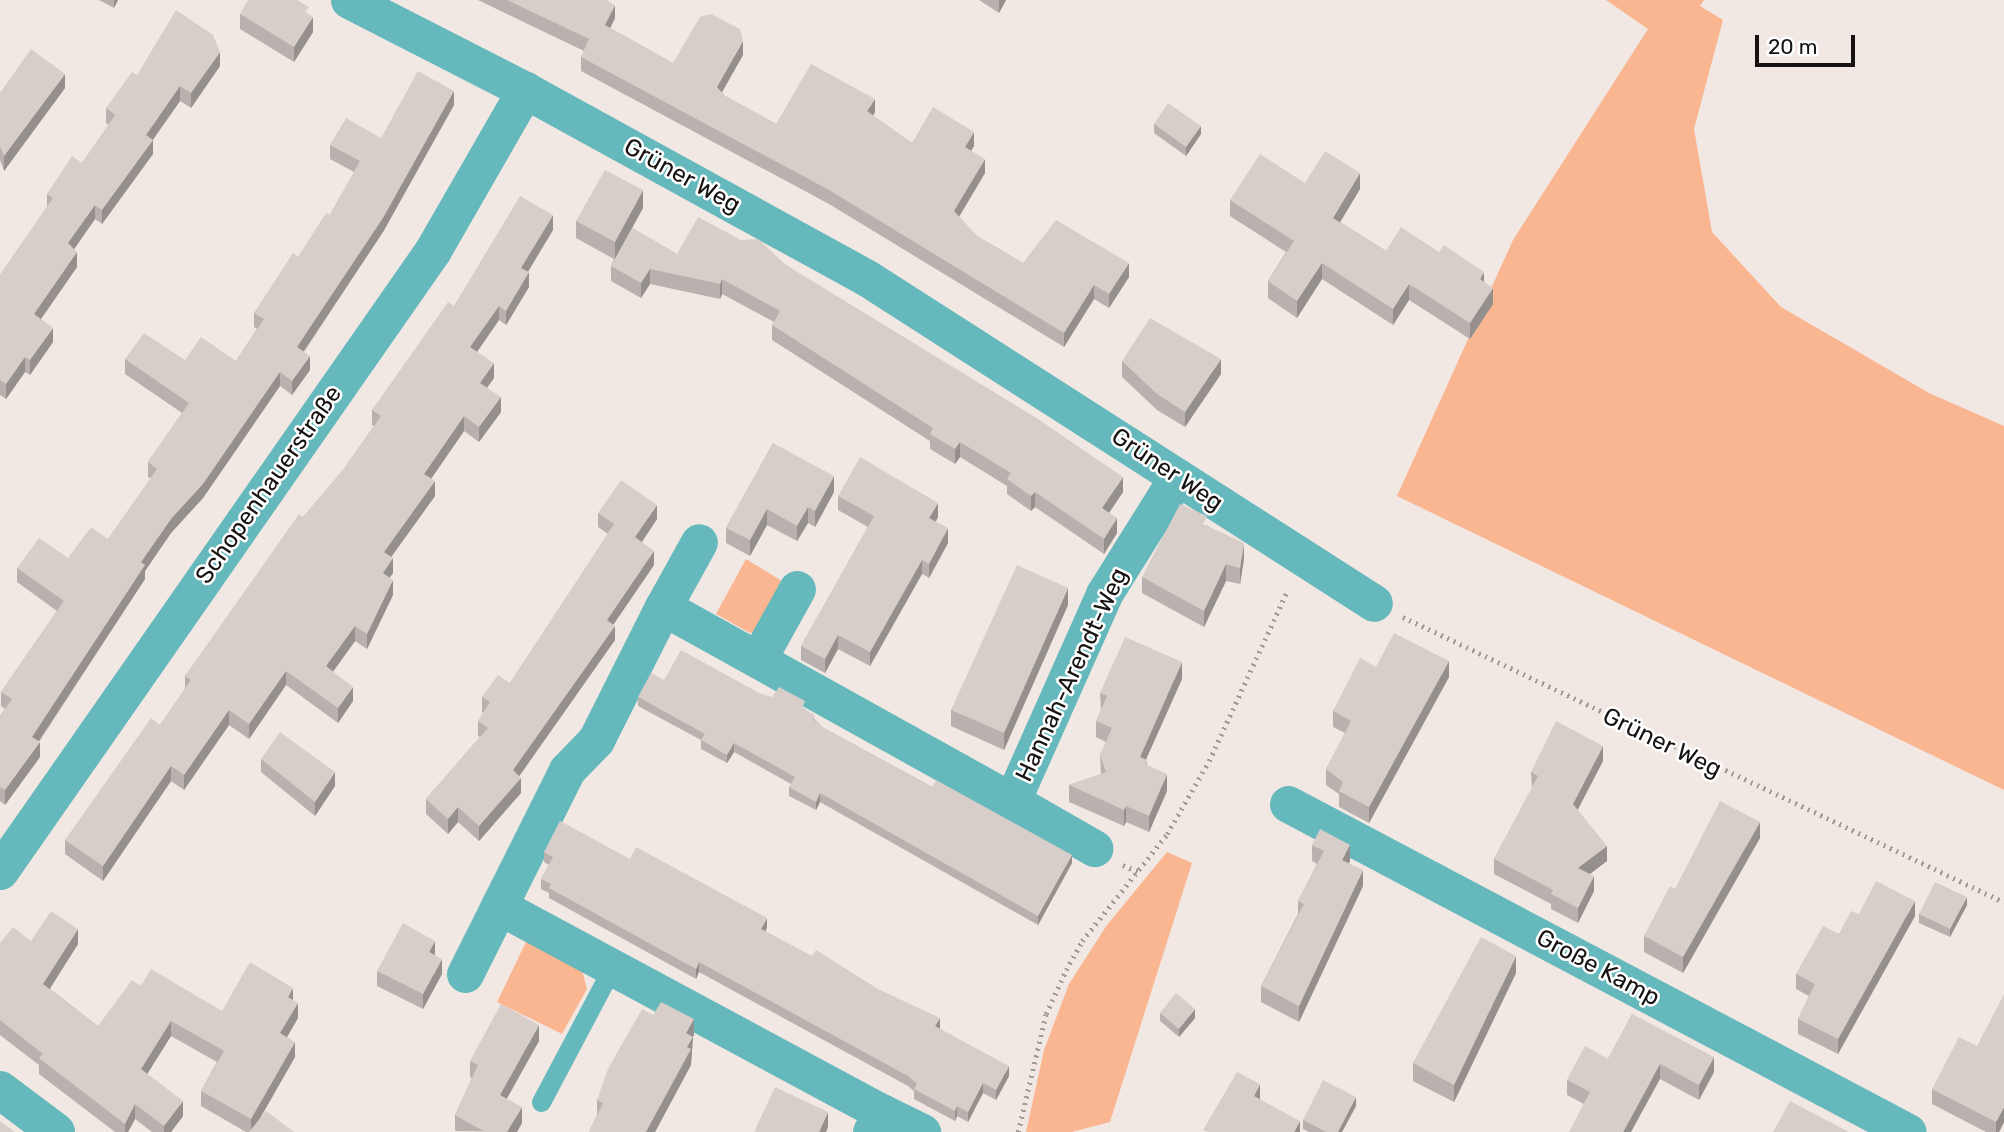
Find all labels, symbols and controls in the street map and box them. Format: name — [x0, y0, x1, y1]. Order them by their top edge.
scale bar — [1759, 21, 1859, 65]
text: 20 m — [1768, 34, 1817, 59]
street label: Grüner Weg — [618, 132, 746, 220]
street label: Schopenhauerstraße — [190, 380, 348, 590]
street label: Grüner Weg — [1105, 422, 1229, 518]
street label: Hannah-Arendt-Weg — [1010, 564, 1134, 786]
street label: Grüner Weg — [1598, 702, 1726, 784]
street label: Große Kamp — [1531, 923, 1665, 1013]

